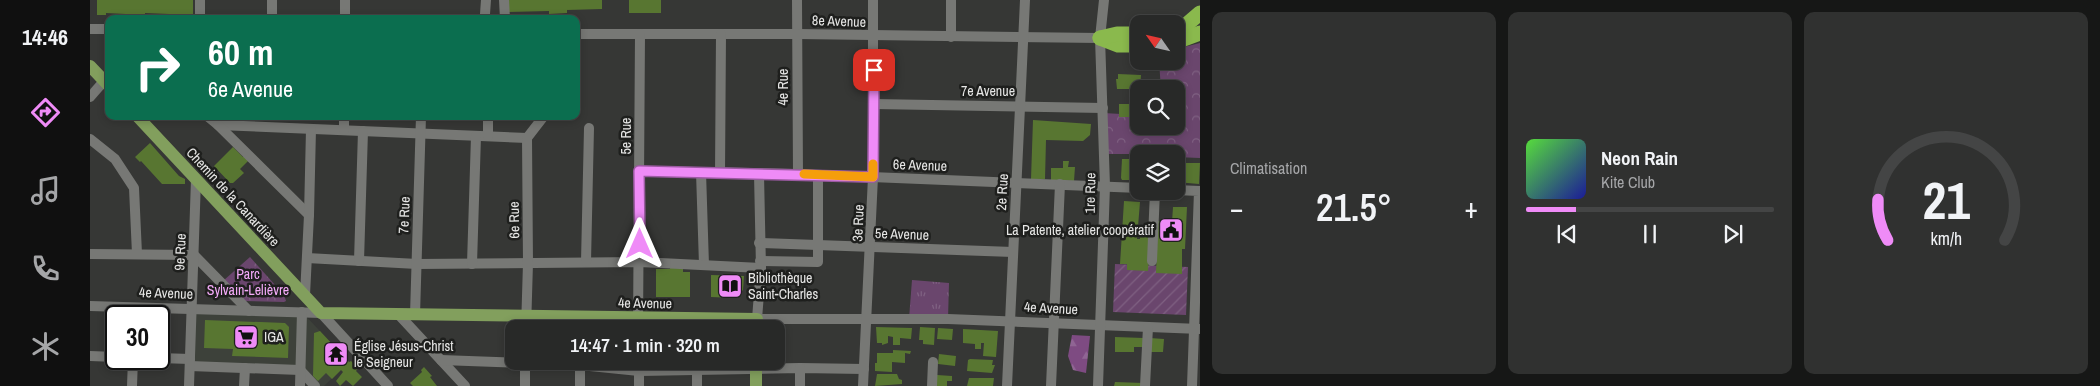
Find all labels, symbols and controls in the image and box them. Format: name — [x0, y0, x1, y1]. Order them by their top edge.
street label: 8e Avenue — [812, 11, 866, 31]
north arrow — [1130, 15, 1185, 70]
map controls — [1130, 15, 1185, 200]
text: 14:46 — [22, 22, 68, 52]
text: 60 m — [208, 29, 273, 76]
icon: right — [125, 35, 190, 100]
pin — [853, 49, 895, 91]
icon: arrive — [860, 56, 888, 84]
street label: 4e Rue — [774, 68, 792, 106]
text: 6e Avenue — [208, 74, 293, 104]
button: search — [1130, 80, 1185, 135]
street label: 7e Avenue — [961, 82, 1015, 100]
icon: directions — [28, 95, 63, 130]
street label: 5e Rue — [617, 117, 635, 155]
street label: Chemin de la Canardière — [182, 144, 284, 250]
button: layers — [1130, 145, 1185, 200]
text: Neon Rain — [1601, 145, 1678, 171]
street label: 6e Avenue — [893, 155, 947, 175]
text: Climatisation — [1230, 157, 1307, 179]
text: 21 — [1922, 165, 1970, 235]
text: Kite Club — [1601, 171, 1655, 193]
street label: 1re Rue — [1081, 172, 1099, 214]
icon: music — [28, 173, 63, 208]
street label: 2e Rue — [992, 173, 1012, 211]
text: 21.5° — [1316, 182, 1392, 233]
text: − — [1230, 189, 1243, 227]
text: + — [1465, 189, 1478, 227]
street label: 7e Rue — [394, 196, 414, 234]
street label: 6e Rue — [505, 201, 523, 239]
street label: 3e Rue — [848, 204, 868, 242]
position arrow — [613, 217, 665, 269]
public building icon: La Patente, atelier coopératif — [1158, 217, 1184, 243]
icon: previous — [1553, 220, 1581, 248]
icon: pause — [1636, 220, 1664, 248]
icon: next — [1719, 220, 1747, 248]
place label: La Patente, atelier coopératif — [1006, 221, 1155, 239]
street label: 5e Avenue — [875, 224, 929, 244]
text: km/h — [1930, 227, 1962, 251]
street label: 9e Rue — [170, 233, 190, 271]
icon: phone — [28, 251, 63, 286]
park label: Parc Sylvain-Lelièvre — [207, 265, 289, 299]
place label: Bibliothèque Saint-Charles — [748, 269, 818, 303]
library icon: Bibliothèque Saint-Charles — [717, 273, 743, 299]
street label: 4e Avenue — [139, 283, 193, 303]
street label: 4e Avenue — [618, 294, 672, 312]
street label: 4e Avenue — [1024, 298, 1078, 318]
speed limit sign: 30 — [105, 305, 170, 370]
supermarket icon: IGA — [233, 324, 259, 350]
place label: IGA — [264, 328, 284, 346]
icon: climate — [28, 329, 63, 364]
text: 14:47 · 1 min · 320 m — [570, 332, 720, 358]
place label: Église Jésus-Christ le Seigneur — [354, 337, 454, 371]
temple icon: Église Jésus-Christ le Seigneur — [323, 341, 349, 367]

